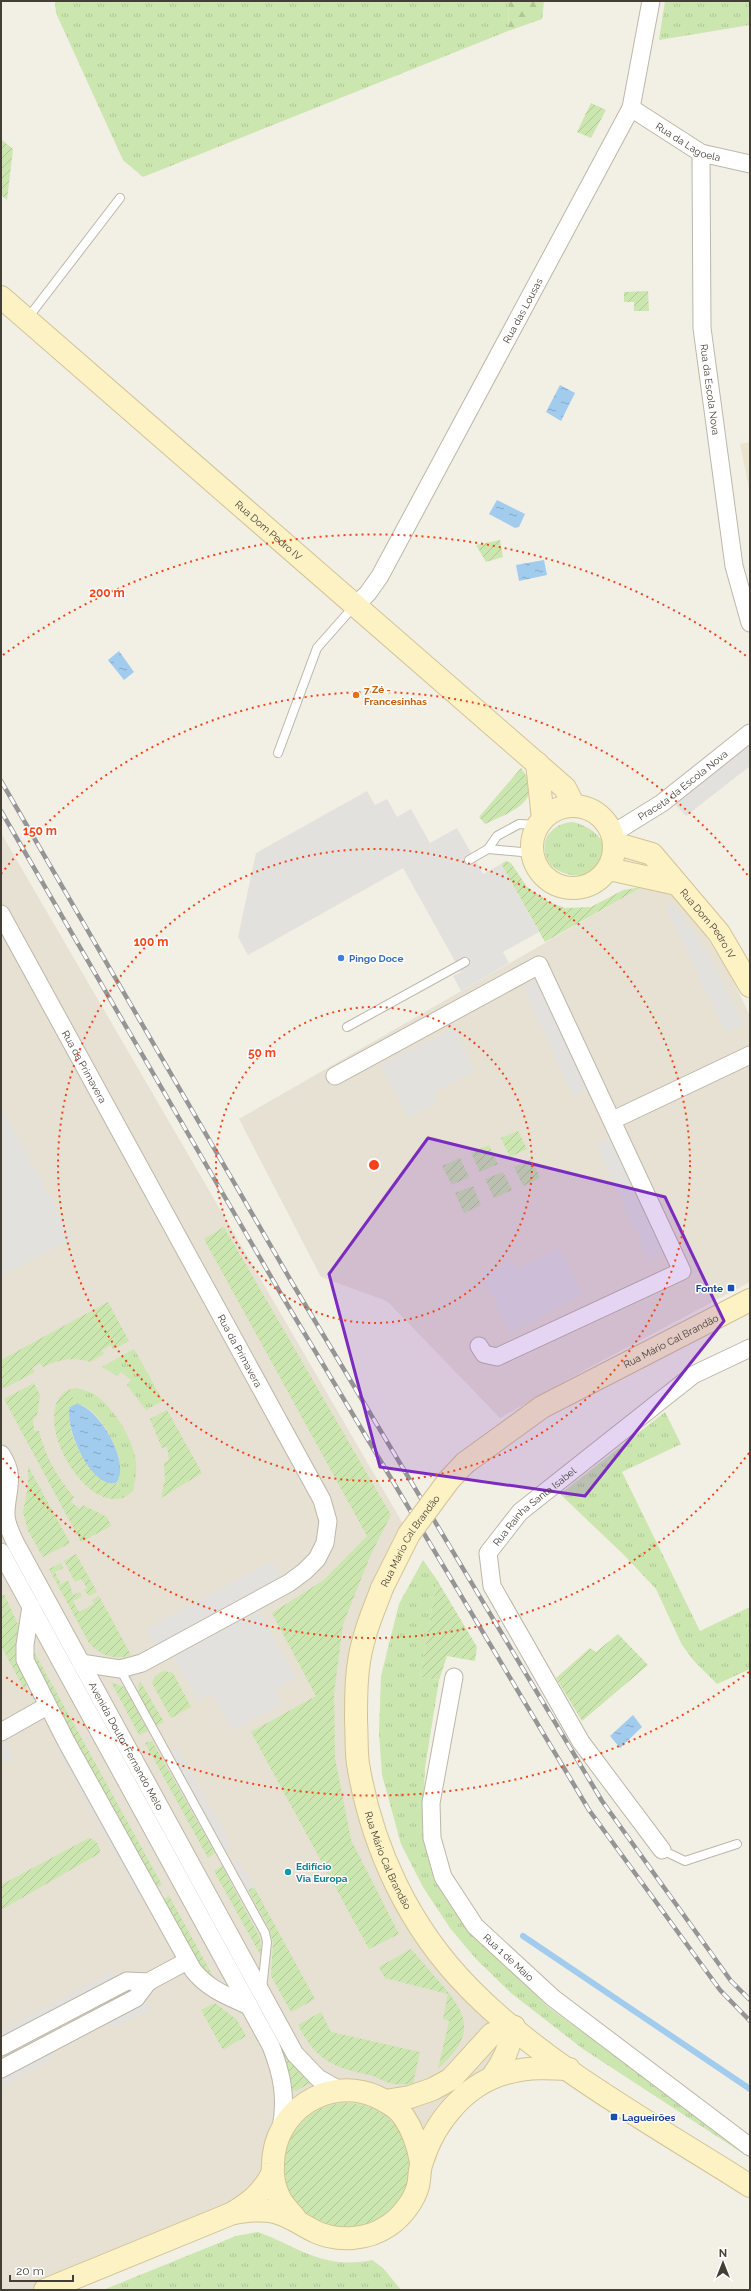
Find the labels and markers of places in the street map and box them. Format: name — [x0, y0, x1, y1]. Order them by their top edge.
place label: 7 Zé - Francesinhas — [364, 684, 427, 707]
marker: 7 Zé - Francesinhas — [351, 690, 361, 700]
marker: Pingo Doce — [336, 953, 346, 963]
place label: Pingo Doce — [349, 953, 403, 964]
centre of rings — [367, 1158, 381, 1172]
place label: Fonte — [696, 1283, 723, 1294]
marker: Fonte — [726, 1283, 736, 1293]
place label: Edifício Via Europa — [296, 1861, 348, 1884]
marker: Edifício Via Europa — [283, 1867, 293, 1877]
marker: Lagueirões — [609, 2112, 619, 2122]
place label: Lagueirões — [622, 2112, 675, 2123]

